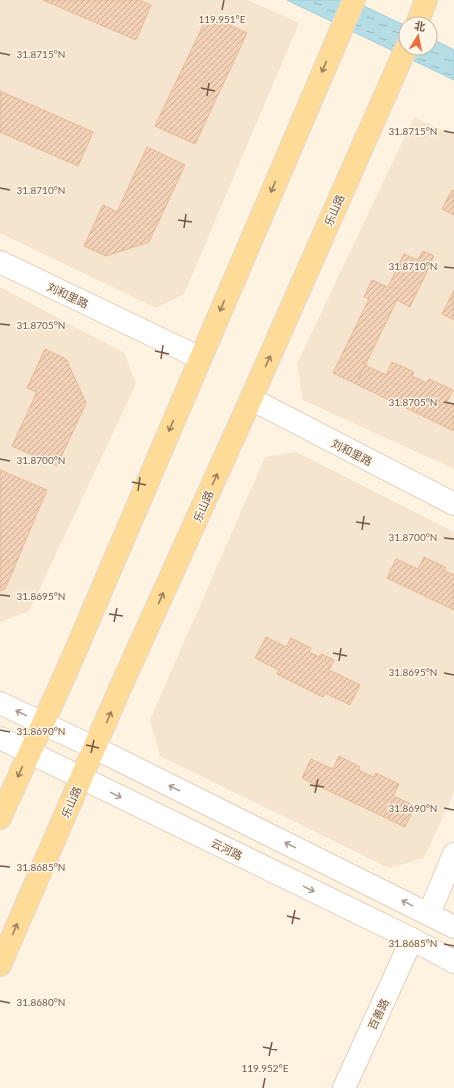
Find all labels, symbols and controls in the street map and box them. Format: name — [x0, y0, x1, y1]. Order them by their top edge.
text: 119.951°E — [198, 13, 246, 25]
north arrow — [398, 16, 438, 56]
text: 北 — [413, 18, 426, 33]
text: 31.8715°N — [17, 48, 65, 60]
one-way arrow — [320, 61, 328, 73]
text: 31.8715°N — [389, 125, 437, 137]
one-way arrow — [269, 180, 277, 192]
text: 31.8710°N — [17, 184, 65, 196]
street label: 乐山路 — [321, 192, 347, 228]
text: 31.8710°N — [389, 260, 437, 272]
street label: 刘和里路 — [45, 280, 91, 310]
one-way arrow — [218, 300, 225, 312]
text: 31.8705°N — [17, 319, 65, 331]
one-way arrow — [265, 355, 272, 367]
text: 31.8705°N — [389, 396, 437, 408]
one-way arrow — [167, 419, 174, 431]
street label: 刘和里路 — [329, 436, 375, 468]
text: 31.8700°N — [17, 454, 65, 466]
one-way arrow — [212, 474, 219, 486]
street label: 乐山路 — [190, 488, 216, 524]
text: 31.8700°N — [389, 531, 437, 543]
text: 31.8695°N — [17, 590, 65, 602]
one-way arrow — [158, 592, 165, 604]
text: 31.8695°N — [389, 666, 437, 678]
one-way arrow — [15, 709, 27, 716]
one-way arrow — [105, 711, 113, 723]
text: 31.8690°N — [17, 725, 65, 737]
one-way arrow — [16, 765, 24, 777]
street label: 乐山路 — [58, 784, 84, 820]
one-way arrow — [168, 784, 180, 791]
one-way arrow — [110, 792, 122, 799]
text: 31.8690°N — [389, 802, 437, 814]
street label: 云河路 — [209, 836, 245, 862]
one-way arrow — [285, 841, 297, 848]
text: 31.8685°N — [17, 861, 65, 873]
one-way arrow — [302, 886, 314, 893]
one-way arrow — [401, 899, 413, 906]
one-way arrow — [12, 924, 20, 936]
text: 31.8685°N — [389, 937, 437, 949]
text: 31.8680°N — [17, 996, 65, 1008]
street label: 百善路 — [365, 996, 391, 1032]
text: 119.952°E — [241, 1062, 289, 1074]

